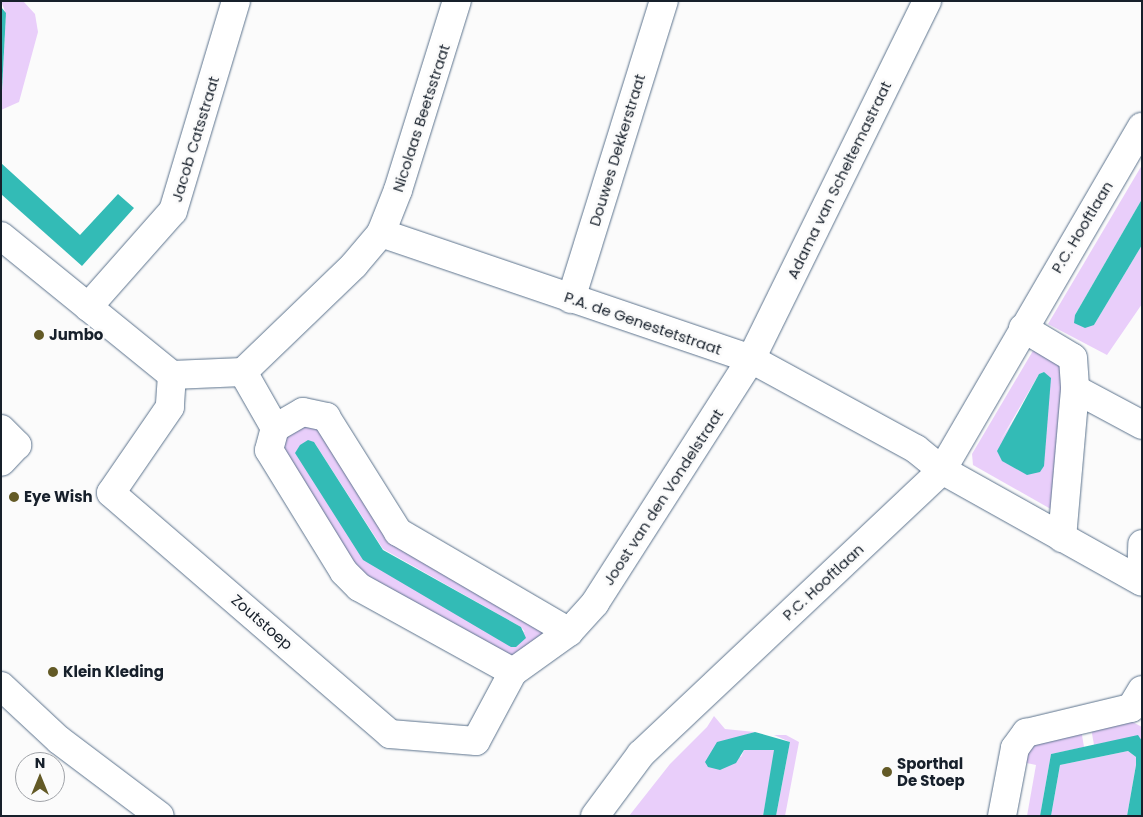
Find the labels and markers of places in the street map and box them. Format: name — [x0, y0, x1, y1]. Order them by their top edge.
place label: Jumbo — [49, 326, 103, 344]
marker: Jumbo — [33, 329, 45, 341]
place label: Eye Wish — [24, 488, 93, 506]
marker: Eye Wish — [8, 491, 20, 503]
place label: Klein Kleding — [63, 663, 164, 681]
marker: Klein Kleding — [47, 666, 59, 678]
place label: Sporthal De Stoep — [897, 754, 965, 789]
marker: Sporthal De Stoep — [881, 766, 893, 778]

